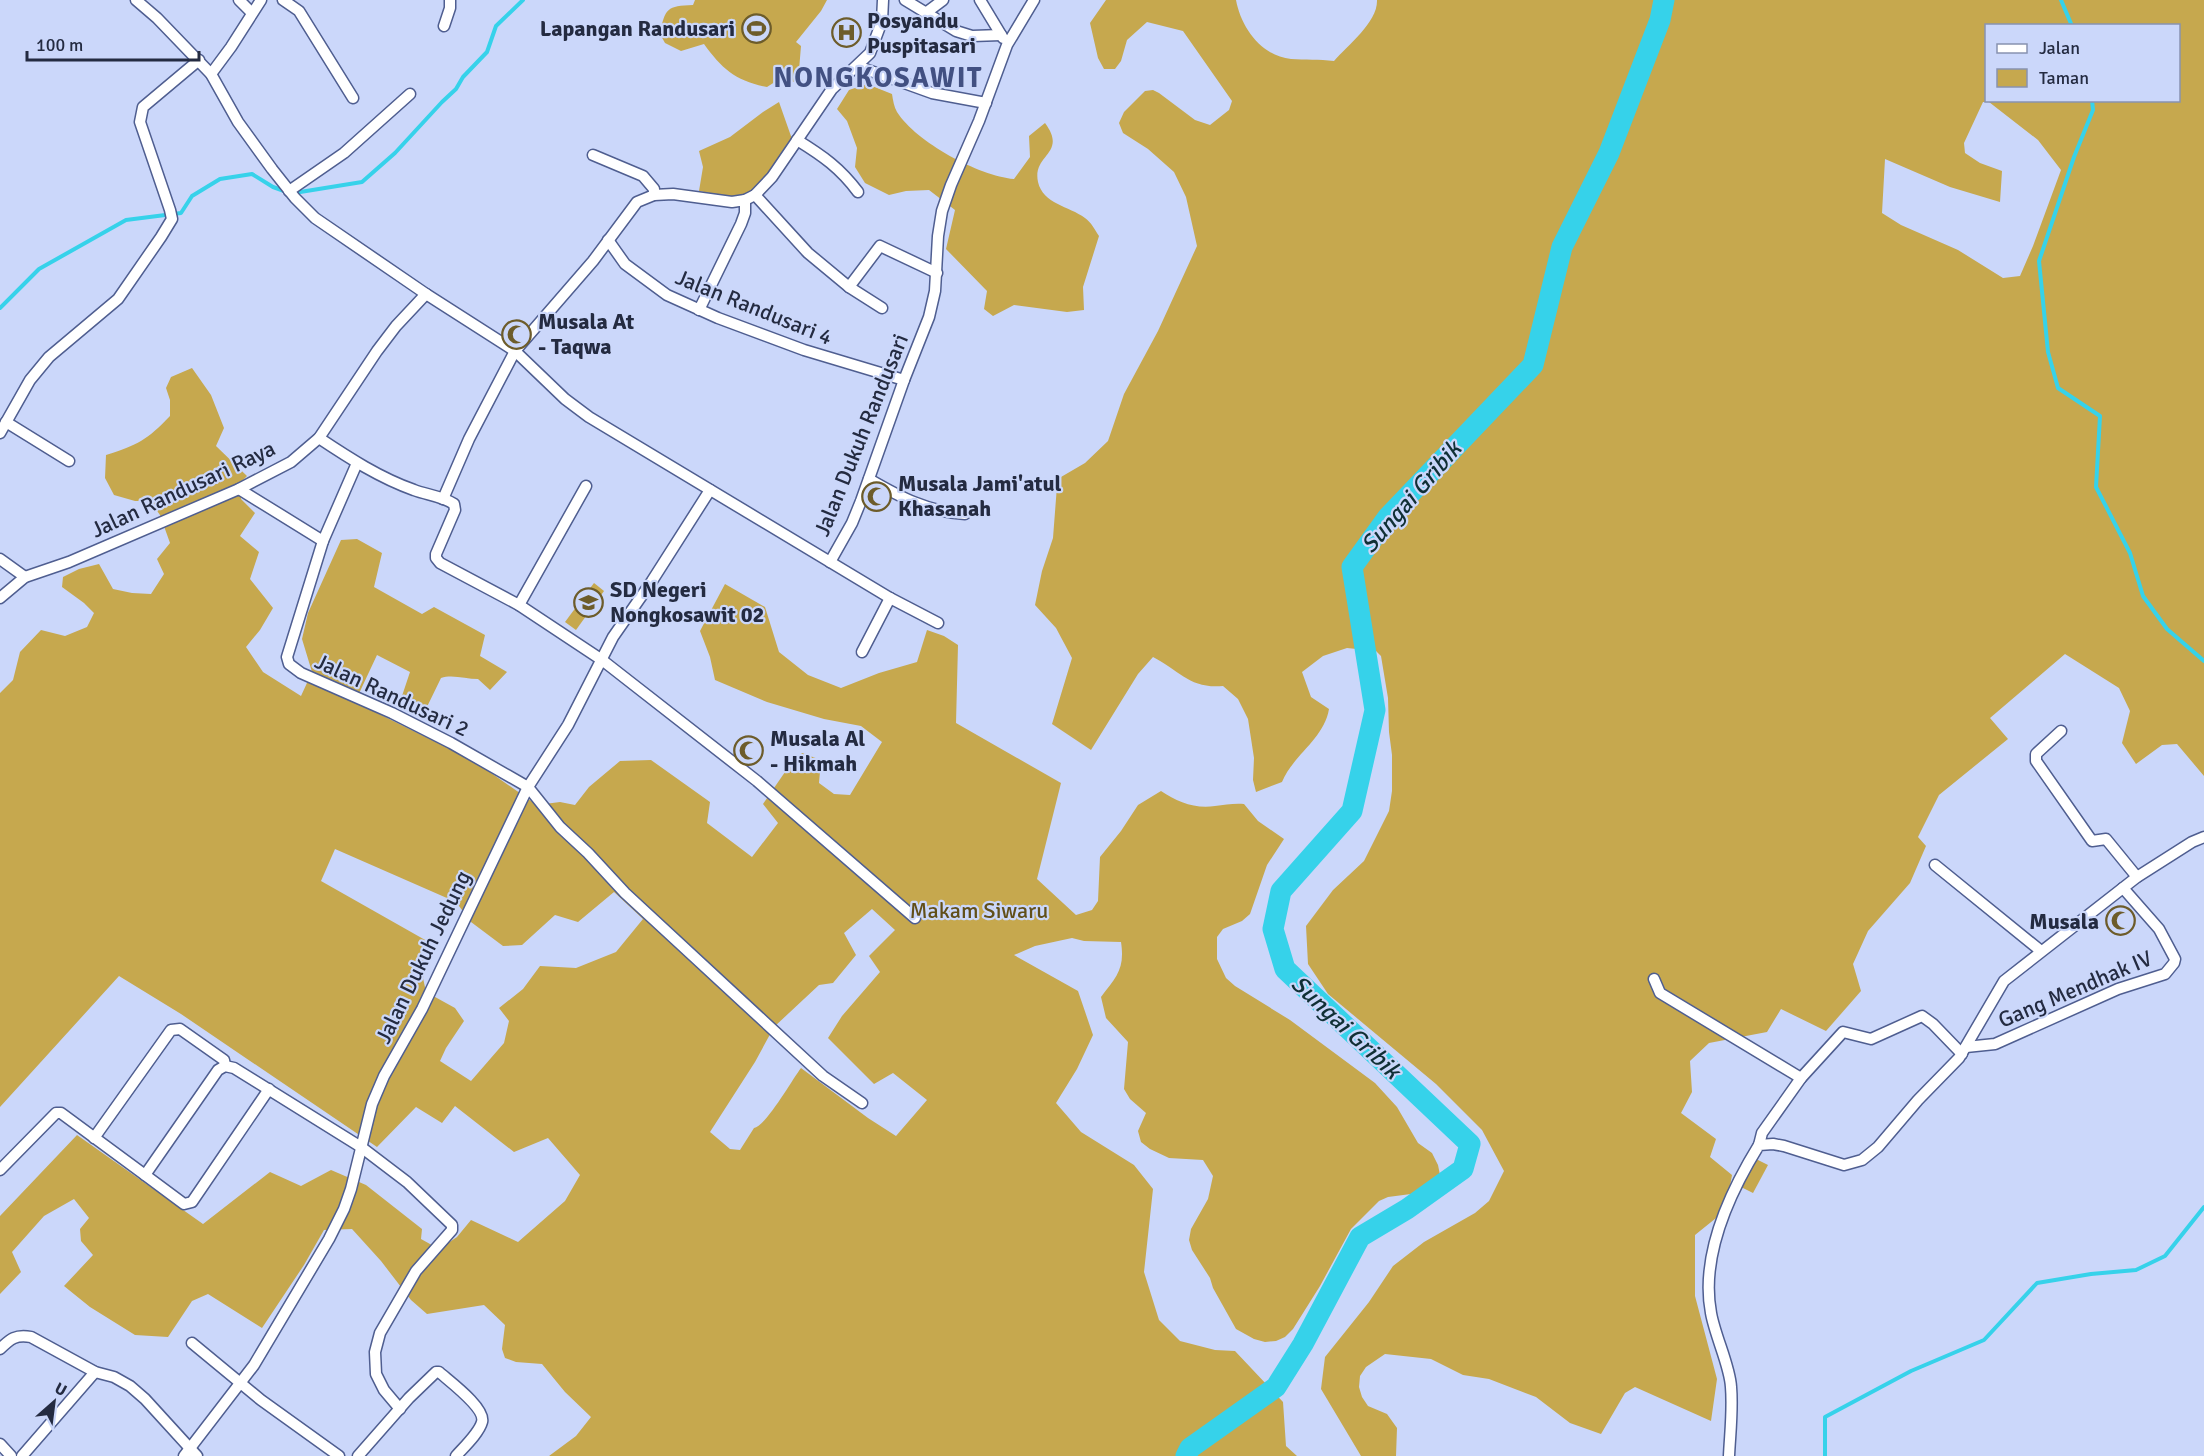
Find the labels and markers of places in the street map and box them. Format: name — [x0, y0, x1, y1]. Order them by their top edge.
place label: Posyandu Puspitasari — [867, 7, 976, 59]
sports icon: Lapangan Randusari — [740, 12, 772, 44]
place label: Lapangan Randusari — [540, 15, 735, 42]
hospital icon: Posyandu Puspitasari — [830, 17, 862, 49]
place label: Musala At - Taqwa — [538, 308, 634, 360]
mosque icon: Musala At - Taqwa — [501, 318, 533, 350]
place label: Musala Jami'atul Khasanah — [898, 470, 1062, 522]
mosque icon: Musala Jami'atul Khasanah — [861, 480, 893, 512]
place label: SD Negeri Nongkosawit 02 — [610, 576, 764, 628]
school or university icon: SD Negeri Nongkosawit 02 — [573, 586, 605, 618]
place label: Musala Al - Hikmah — [770, 725, 865, 777]
mosque icon: Musala Al - Hikmah — [733, 735, 765, 767]
mosque icon: Musala — [2104, 905, 2136, 937]
place label: Musala — [2029, 908, 2099, 935]

